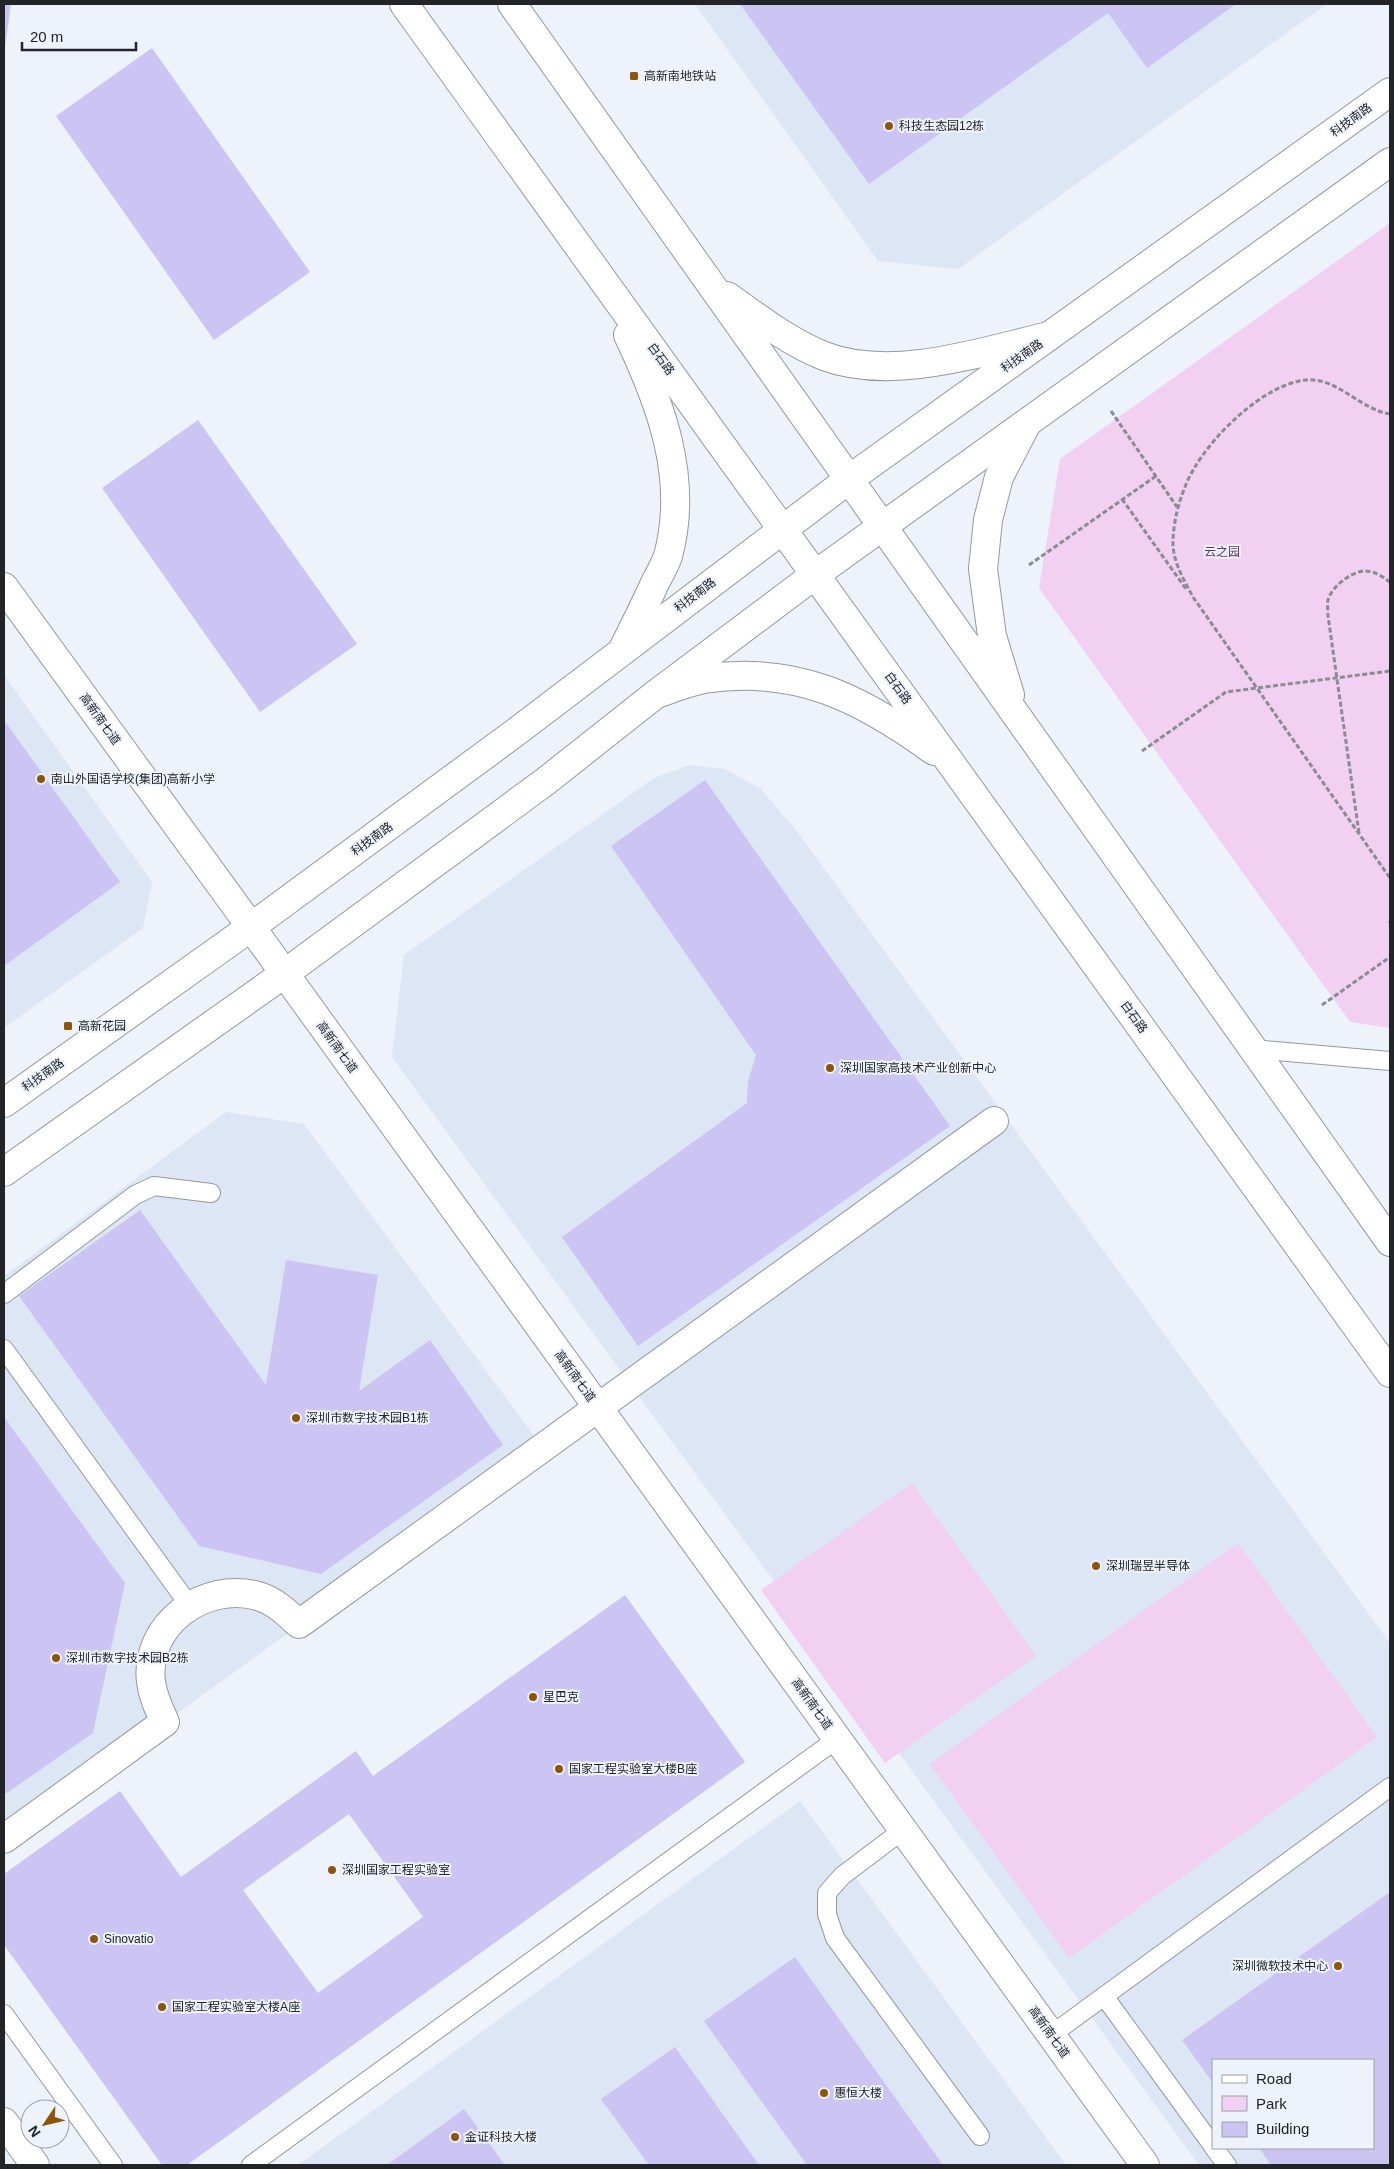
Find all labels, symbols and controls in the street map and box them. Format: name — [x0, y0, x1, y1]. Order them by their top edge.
scale bar — [22, 20, 136, 52]
text: 20 m — [30, 28, 63, 45]
place label: 高新南地铁站 — [644, 69, 716, 83]
marker: 高新南地铁站 — [628, 70, 640, 82]
street label: 科技南路 — [1327, 100, 1375, 140]
place label: 科技生态园12栋 — [899, 119, 984, 133]
marker: 科技生态园12栋 — [883, 120, 895, 132]
street label: 科技南路 — [998, 336, 1046, 376]
street label: 白石路 — [645, 340, 677, 378]
park label: 云之园 — [1204, 545, 1240, 559]
street label: 科技南路 — [672, 575, 718, 615]
street label: 白石路 — [882, 669, 914, 707]
street label: 高新南七道 — [77, 691, 123, 747]
place label: 南山外国语学校(集团)高新小学 — [51, 772, 215, 786]
marker: 南山外国语学校(集团)高新小学 — [35, 773, 47, 785]
street label: 科技南路 — [348, 819, 396, 859]
street label: 白石路 — [1118, 998, 1150, 1036]
place label: 高新花园 — [78, 1019, 126, 1033]
street label: 高新南七道 — [314, 1019, 360, 1075]
marker: 高新花园 — [62, 1020, 74, 1032]
street label: 科技南路 — [19, 1055, 67, 1095]
place label: 深圳国家高技术产业创新中心 — [840, 1061, 996, 1075]
marker: 深圳国家高技术产业创新中心 — [824, 1062, 836, 1074]
street label: 高新南七道 — [552, 1348, 598, 1404]
place label: 深圳市数字技术园B1栋 — [306, 1411, 429, 1425]
marker: 深圳市数字技术园B1栋 — [290, 1412, 302, 1424]
place label: 深圳瑞昱半导体 — [1106, 1559, 1190, 1573]
marker: 深圳瑞昱半导体 — [1090, 1560, 1102, 1572]
place label: 深圳市数字技术园B2栋 — [66, 1651, 189, 1665]
marker: 深圳市数字技术园B2栋 — [50, 1652, 62, 1664]
street label: 高新南七道 — [789, 1676, 835, 1732]
place label: 星巴克 — [543, 1690, 579, 1704]
marker: 星巴克 — [527, 1691, 539, 1703]
place label: 国家工程实验室大楼B座 — [569, 1762, 697, 1776]
marker: 国家工程实验室大楼B座 — [553, 1763, 565, 1775]
place label: 深圳国家工程实验室 — [342, 1863, 450, 1877]
marker: 深圳国家工程实验室 — [326, 1864, 338, 1876]
place label: Sinovatio — [104, 1932, 154, 1946]
marker: Sinovatio — [88, 1933, 100, 1945]
place label: 深圳微软技术中心 — [1232, 1959, 1328, 1973]
marker: 深圳微软技术中心 — [1332, 1960, 1344, 1972]
place label: 国家工程实验室大楼A座 — [172, 2000, 300, 2014]
marker: 国家工程实验室大楼A座 — [156, 2001, 168, 2013]
street label: 高新南七道 — [1026, 2004, 1072, 2060]
legend — [1212, 2059, 1374, 2149]
text: Road — [1256, 2070, 1292, 2087]
place label: 惠恒大楼 — [834, 2086, 882, 2100]
marker: 惠恒大楼 — [818, 2087, 830, 2099]
text: Park — [1256, 2095, 1287, 2112]
north arrow — [20, 2099, 70, 2149]
text: Building — [1256, 2120, 1309, 2137]
text: N — [25, 2123, 44, 2140]
place label: 金证科技大楼 — [465, 2130, 537, 2144]
marker: 金证科技大楼 — [449, 2131, 461, 2143]

